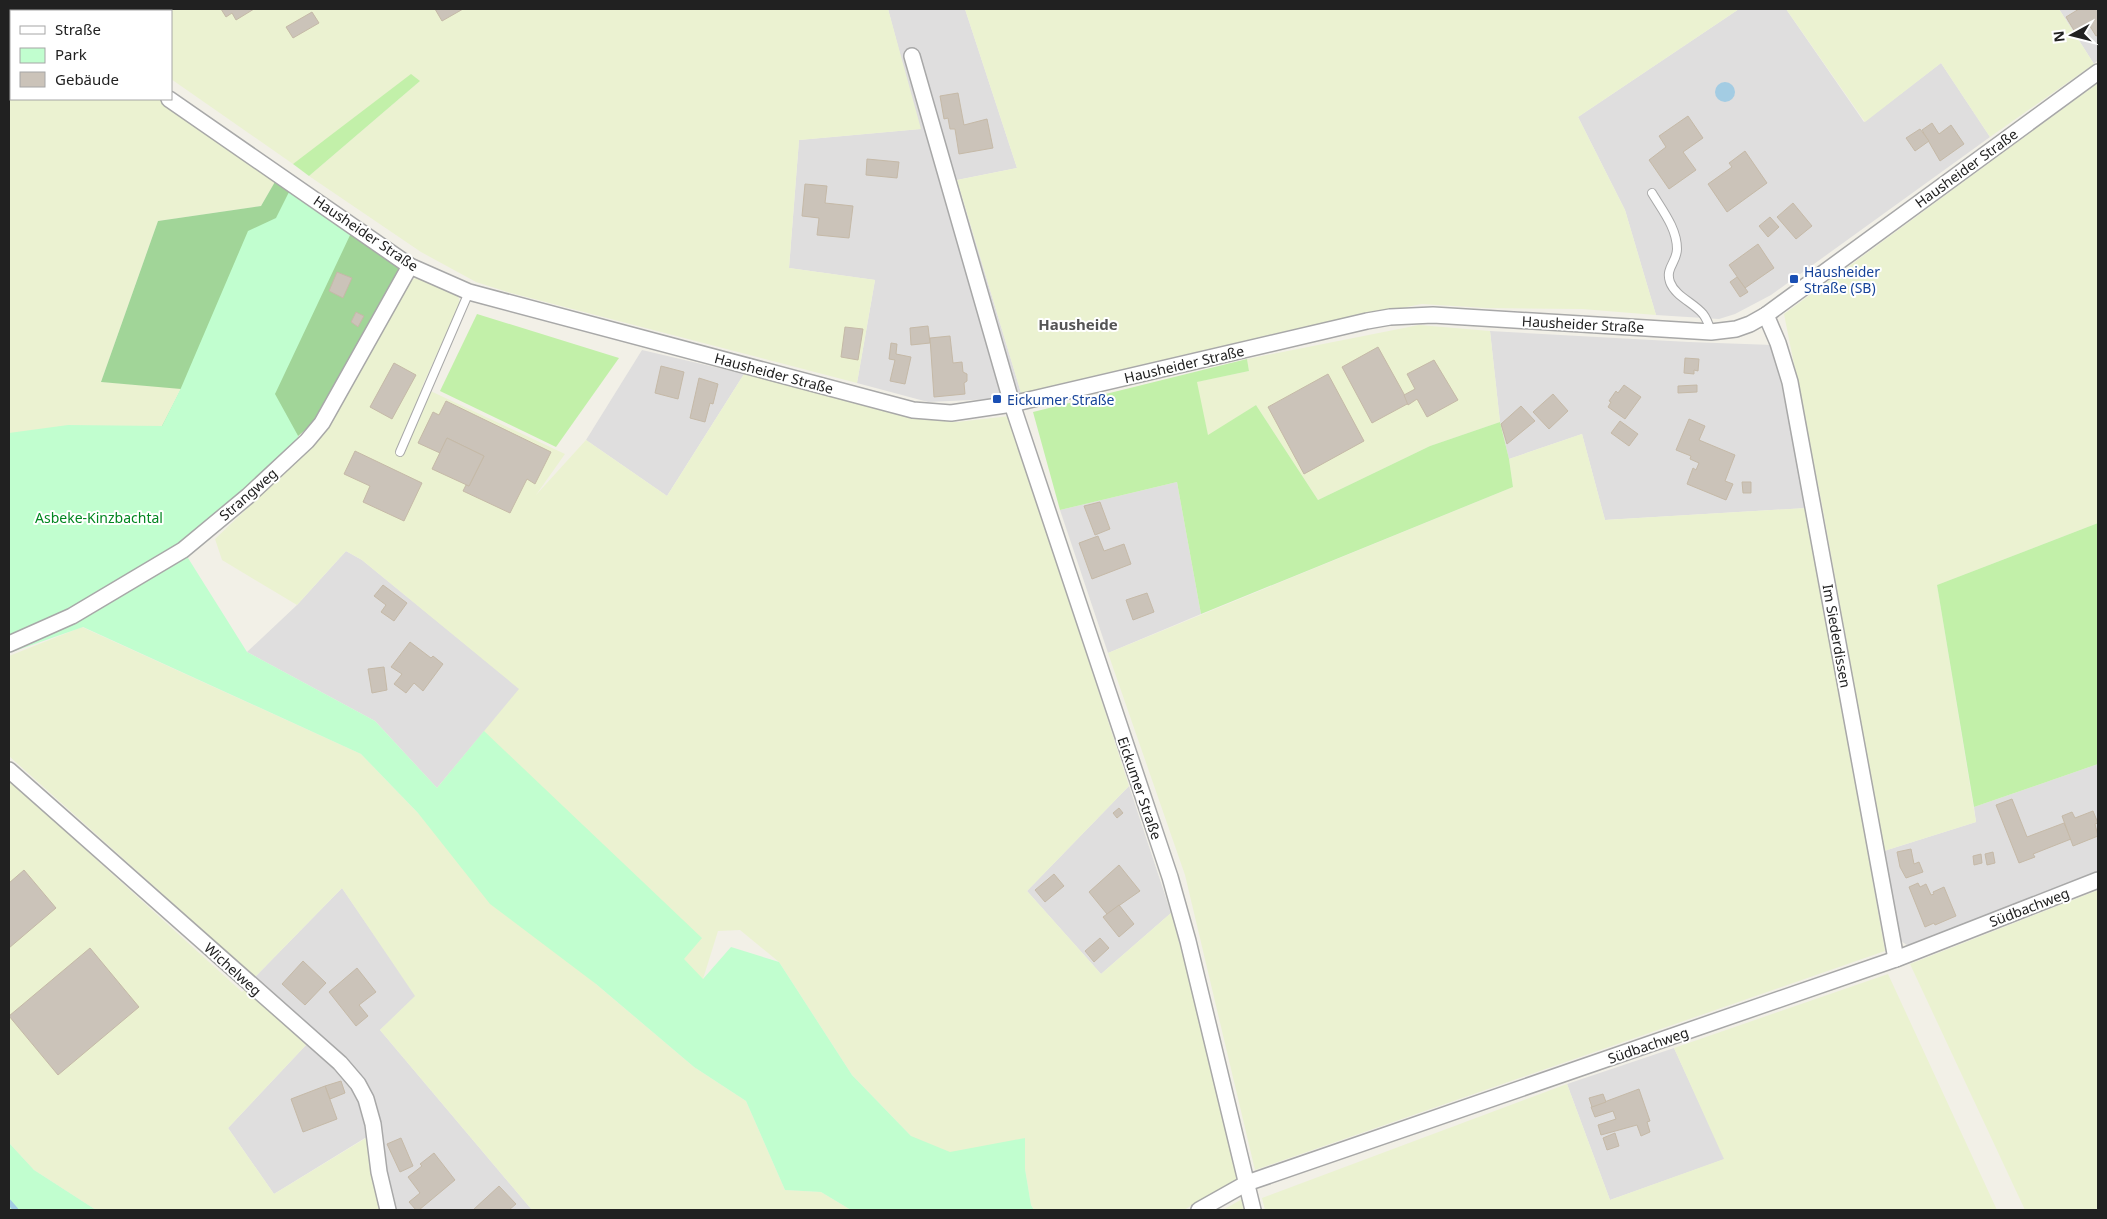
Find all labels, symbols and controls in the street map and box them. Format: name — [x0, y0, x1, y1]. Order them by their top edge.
legend — [10, 10, 172, 100]
north arrow — [2047, 10, 2097, 60]
text: Straße — [55, 19, 101, 39]
text: N — [2048, 30, 2069, 43]
text: Park — [55, 44, 87, 64]
text: Gebäude — [55, 69, 119, 89]
street label: Hausheider Straße — [1911, 124, 2021, 212]
street label: Hausheider Straße — [310, 191, 422, 275]
place label: Hausheider Straße (SB) — [1804, 262, 1880, 297]
marker: Hausheider Straße (SB) — [1788, 273, 1800, 285]
street label: Hausheider Straße — [1521, 311, 1645, 337]
district label: Hausheide — [1038, 314, 1118, 334]
street label: Hausheider Straße — [1122, 341, 1246, 387]
street label: Hausheider Straße — [712, 348, 836, 398]
place label: Eickumer Straße — [1007, 390, 1115, 409]
marker: Eickumer Straße — [991, 393, 1003, 405]
street label: Strangweg — [215, 464, 281, 524]
park label: Asbeke-Kinzbachtal — [35, 508, 163, 527]
street label: Im Siederdissen — [1819, 583, 1855, 689]
street label: Eickumer Straße — [1114, 734, 1167, 842]
street label: Südbachweg — [1986, 883, 2072, 931]
street label: Wichelweg — [200, 938, 266, 1000]
street label: Südbachweg — [1605, 1022, 1691, 1068]

